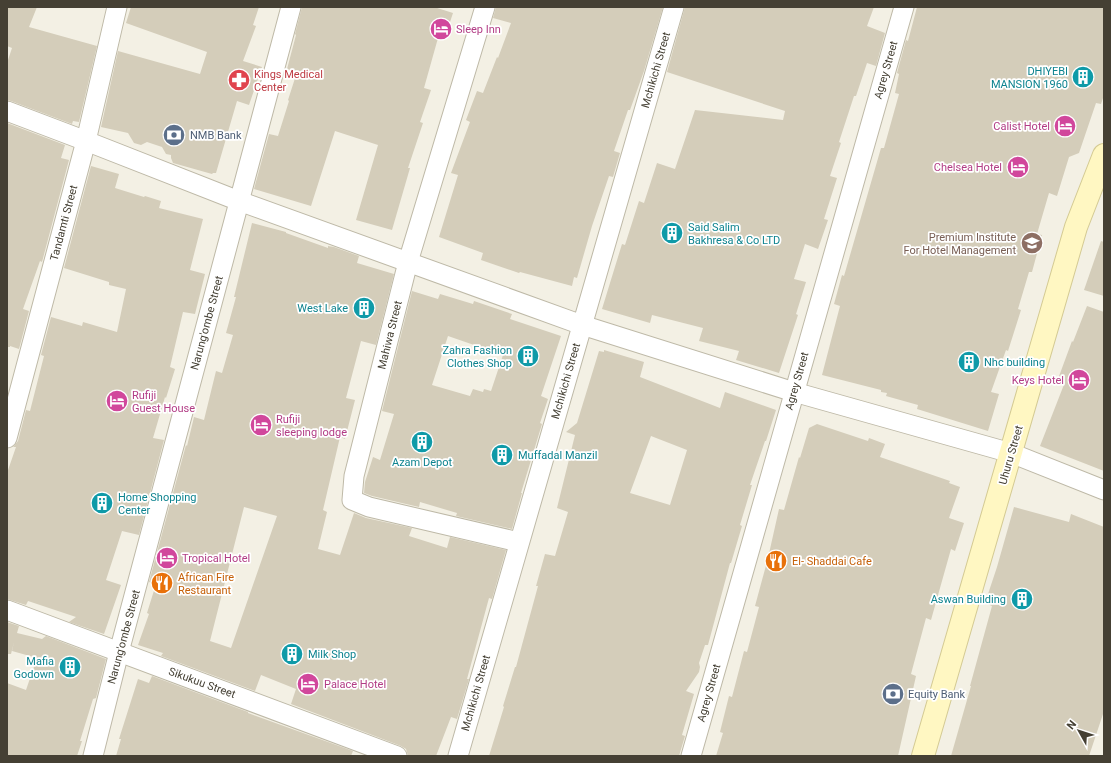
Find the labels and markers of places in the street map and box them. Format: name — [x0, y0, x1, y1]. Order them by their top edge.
hotel icon: Sleep Inn — [428, 16, 454, 42]
place label: Sleep Inn — [456, 23, 501, 36]
building icon: DHIYEBI MANSION 1960 — [1070, 64, 1096, 90]
place label: DHIYEBI MANSION 1960 — [991, 65, 1068, 91]
pharmacy icon: Kings Medical Center — [226, 67, 252, 93]
place label: Kings Medical Center — [254, 68, 323, 94]
hotel icon: Calist Hotel — [1052, 113, 1078, 139]
place label: Calist Hotel — [993, 120, 1050, 133]
bank icon: NMB Bank — [161, 122, 187, 148]
place label: NMB Bank — [190, 129, 242, 142]
hotel icon: Chelsea Hotel — [1005, 154, 1031, 180]
place label: Chelsea Hotel — [934, 161, 1002, 174]
building icon: Said Salim Bakhresa & Co LTD — [659, 220, 685, 246]
place label: Said Salim Bakhresa & Co LTD — [688, 221, 780, 247]
school or university icon: Premium Institute For Hotel Management — [1019, 230, 1045, 256]
place label: Premium Institute For Hotel Management — [904, 231, 1016, 257]
building icon: West Lake — [351, 295, 377, 321]
place label: West Lake — [297, 302, 348, 315]
building icon: Zahra Fashion Clothes Shop — [515, 343, 541, 369]
place label: Zahra Fashion Clothes Shop — [443, 344, 512, 370]
building icon: Nhc building — [956, 349, 982, 375]
place label: Nhc building — [984, 356, 1045, 369]
hotel icon: Keys Hotel — [1066, 367, 1092, 393]
place label: Keys Hotel — [1012, 374, 1064, 387]
hotel icon: Rufiji Guest House — [104, 388, 130, 414]
place label: Rufiji Guest House — [132, 389, 195, 415]
hotel icon: Rufiji sleeping lodge — [248, 412, 274, 438]
place label: Rufiji sleeping lodge — [276, 413, 347, 439]
building icon: Azam Depot — [409, 429, 435, 455]
building icon: Muffadal Manzil — [489, 442, 515, 468]
place label: Muffadal Manzil — [518, 449, 597, 462]
place label: Azam Depot — [392, 456, 452, 469]
building icon: Home Shopping Center — [89, 490, 115, 516]
place label: Home Shopping Center — [118, 491, 196, 517]
hotel icon: Tropical Hotel — [154, 545, 180, 571]
restaurant icon: El- Shaddai Cafe — [763, 548, 789, 574]
place label: Tropical Hotel — [182, 552, 250, 565]
place label: El- Shaddai Cafe — [792, 555, 872, 568]
restaurant icon: African Fire Restaurant — [149, 570, 175, 596]
place label: African Fire Restaurant — [178, 571, 234, 597]
building icon: Aswan Building — [1009, 586, 1035, 612]
place label: Aswan Building — [931, 593, 1006, 606]
building icon: Milk Shop — [279, 641, 305, 667]
place label: Milk Shop — [308, 648, 356, 661]
building icon: Mafia Godown — [57, 654, 83, 680]
place label: Mafia Godown — [13, 655, 54, 681]
hotel icon: Palace Hotel — [295, 671, 321, 697]
place label: Palace Hotel — [324, 678, 386, 691]
bank icon: Equity Bank — [880, 681, 906, 707]
place label: Equity Bank — [908, 688, 966, 701]

